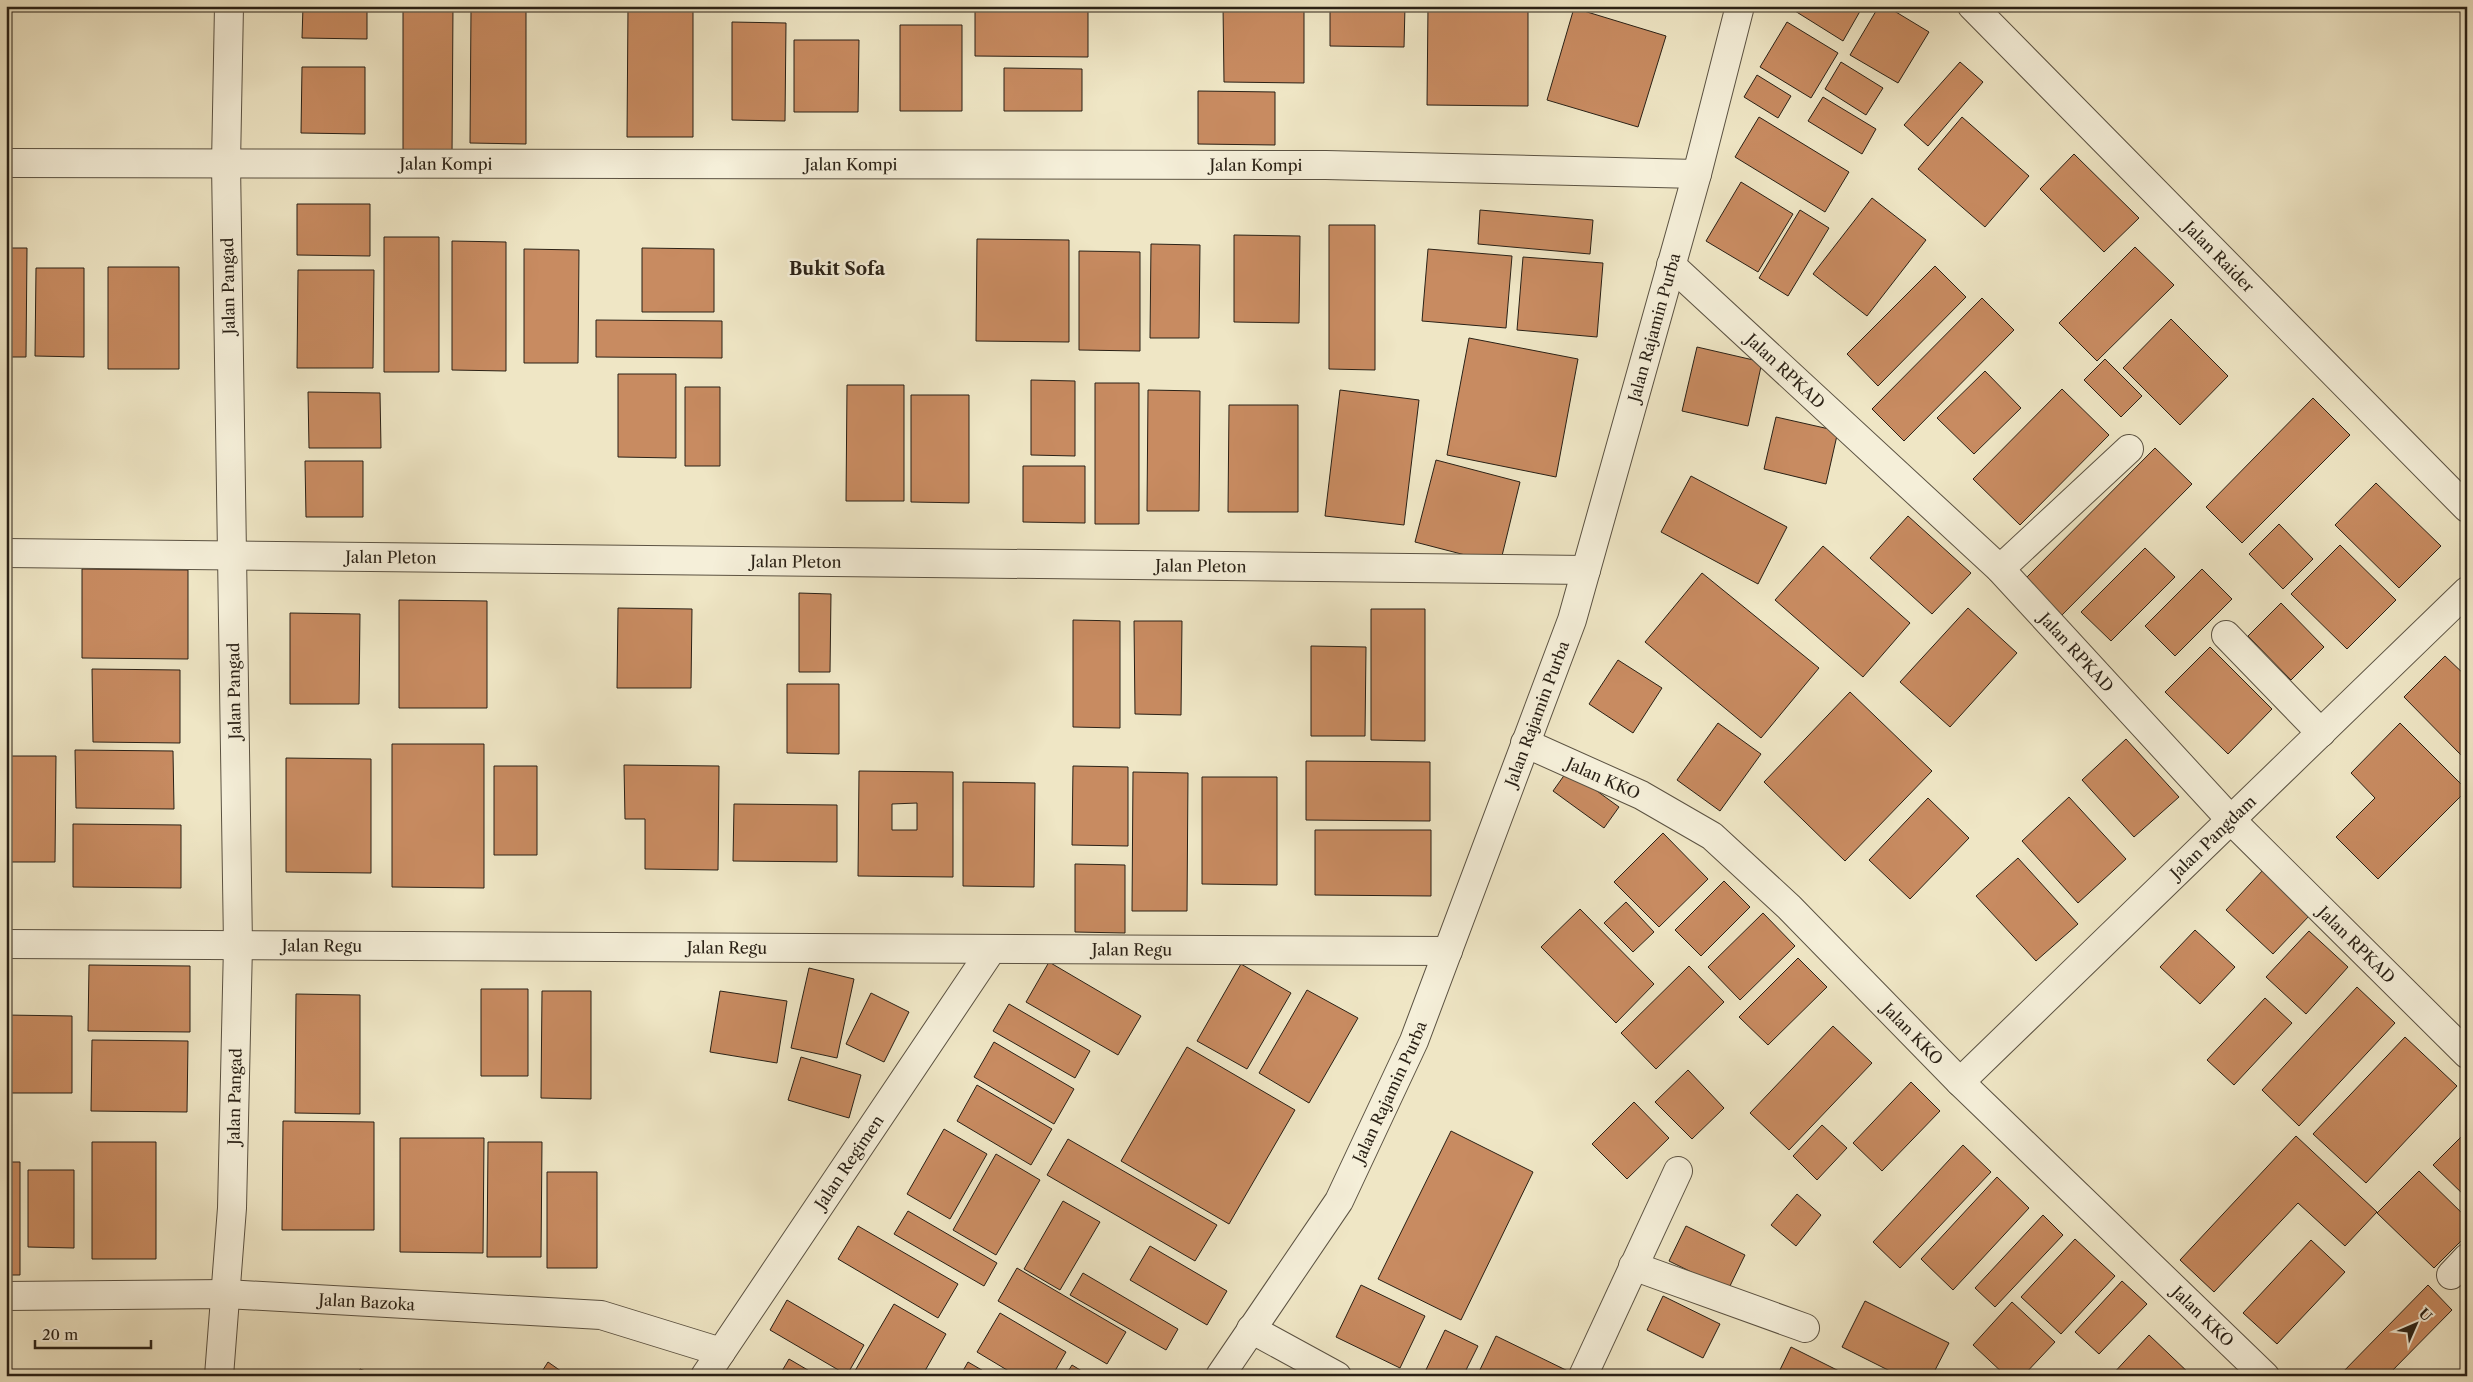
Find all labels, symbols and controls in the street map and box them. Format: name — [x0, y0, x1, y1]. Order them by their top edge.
street label: Jalan Kompi — [397, 154, 493, 174]
street label: Jalan Kompi — [802, 154, 898, 174]
street label: Jalan Kompi — [1207, 155, 1303, 175]
street label: Jalan Raider — [2178, 215, 2259, 297]
street label: Jalan Pangad — [217, 237, 239, 338]
street label: Jalan Rajamin Purba — [1623, 250, 1685, 407]
district label: Bukit Sofa — [789, 258, 886, 280]
street label: Jalan RPKAD — [1740, 327, 1829, 412]
street label: Jalan Pleton — [342, 547, 437, 568]
street label: Jalan Pleton — [747, 551, 842, 572]
street label: Jalan Pleton — [1152, 555, 1247, 576]
street label: Jalan RPKAD — [2033, 606, 2118, 696]
street label: Jalan Rajamin Purba — [1499, 638, 1573, 792]
street label: Jalan Pangad — [223, 642, 245, 743]
street label: Jalan KKO — [1561, 752, 1644, 803]
street label: Jalan Pangdam — [2164, 791, 2260, 885]
street label: Jalan RPKAD — [2312, 900, 2400, 987]
street label: Jalan Regu — [279, 935, 362, 956]
street label: Jalan Regu — [684, 937, 767, 958]
street label: Jalan Regu — [1089, 939, 1172, 960]
street label: Jalan KKO — [1876, 996, 1947, 1069]
street label: Jalan Rajamin Purba — [1347, 1018, 1431, 1169]
street label: Jalan Pangad — [223, 1048, 246, 1148]
street label: Jalan Regimen — [808, 1111, 888, 1215]
street label: Jalan KKO — [2166, 1280, 2238, 1351]
street label: Jalan Bazoka — [315, 1289, 416, 1315]
north arrow — [2390, 1300, 2440, 1350]
text: U — [2415, 1304, 2436, 1326]
scale bar — [35, 1317, 151, 1349]
text: 20 m — [42, 1325, 78, 1344]

